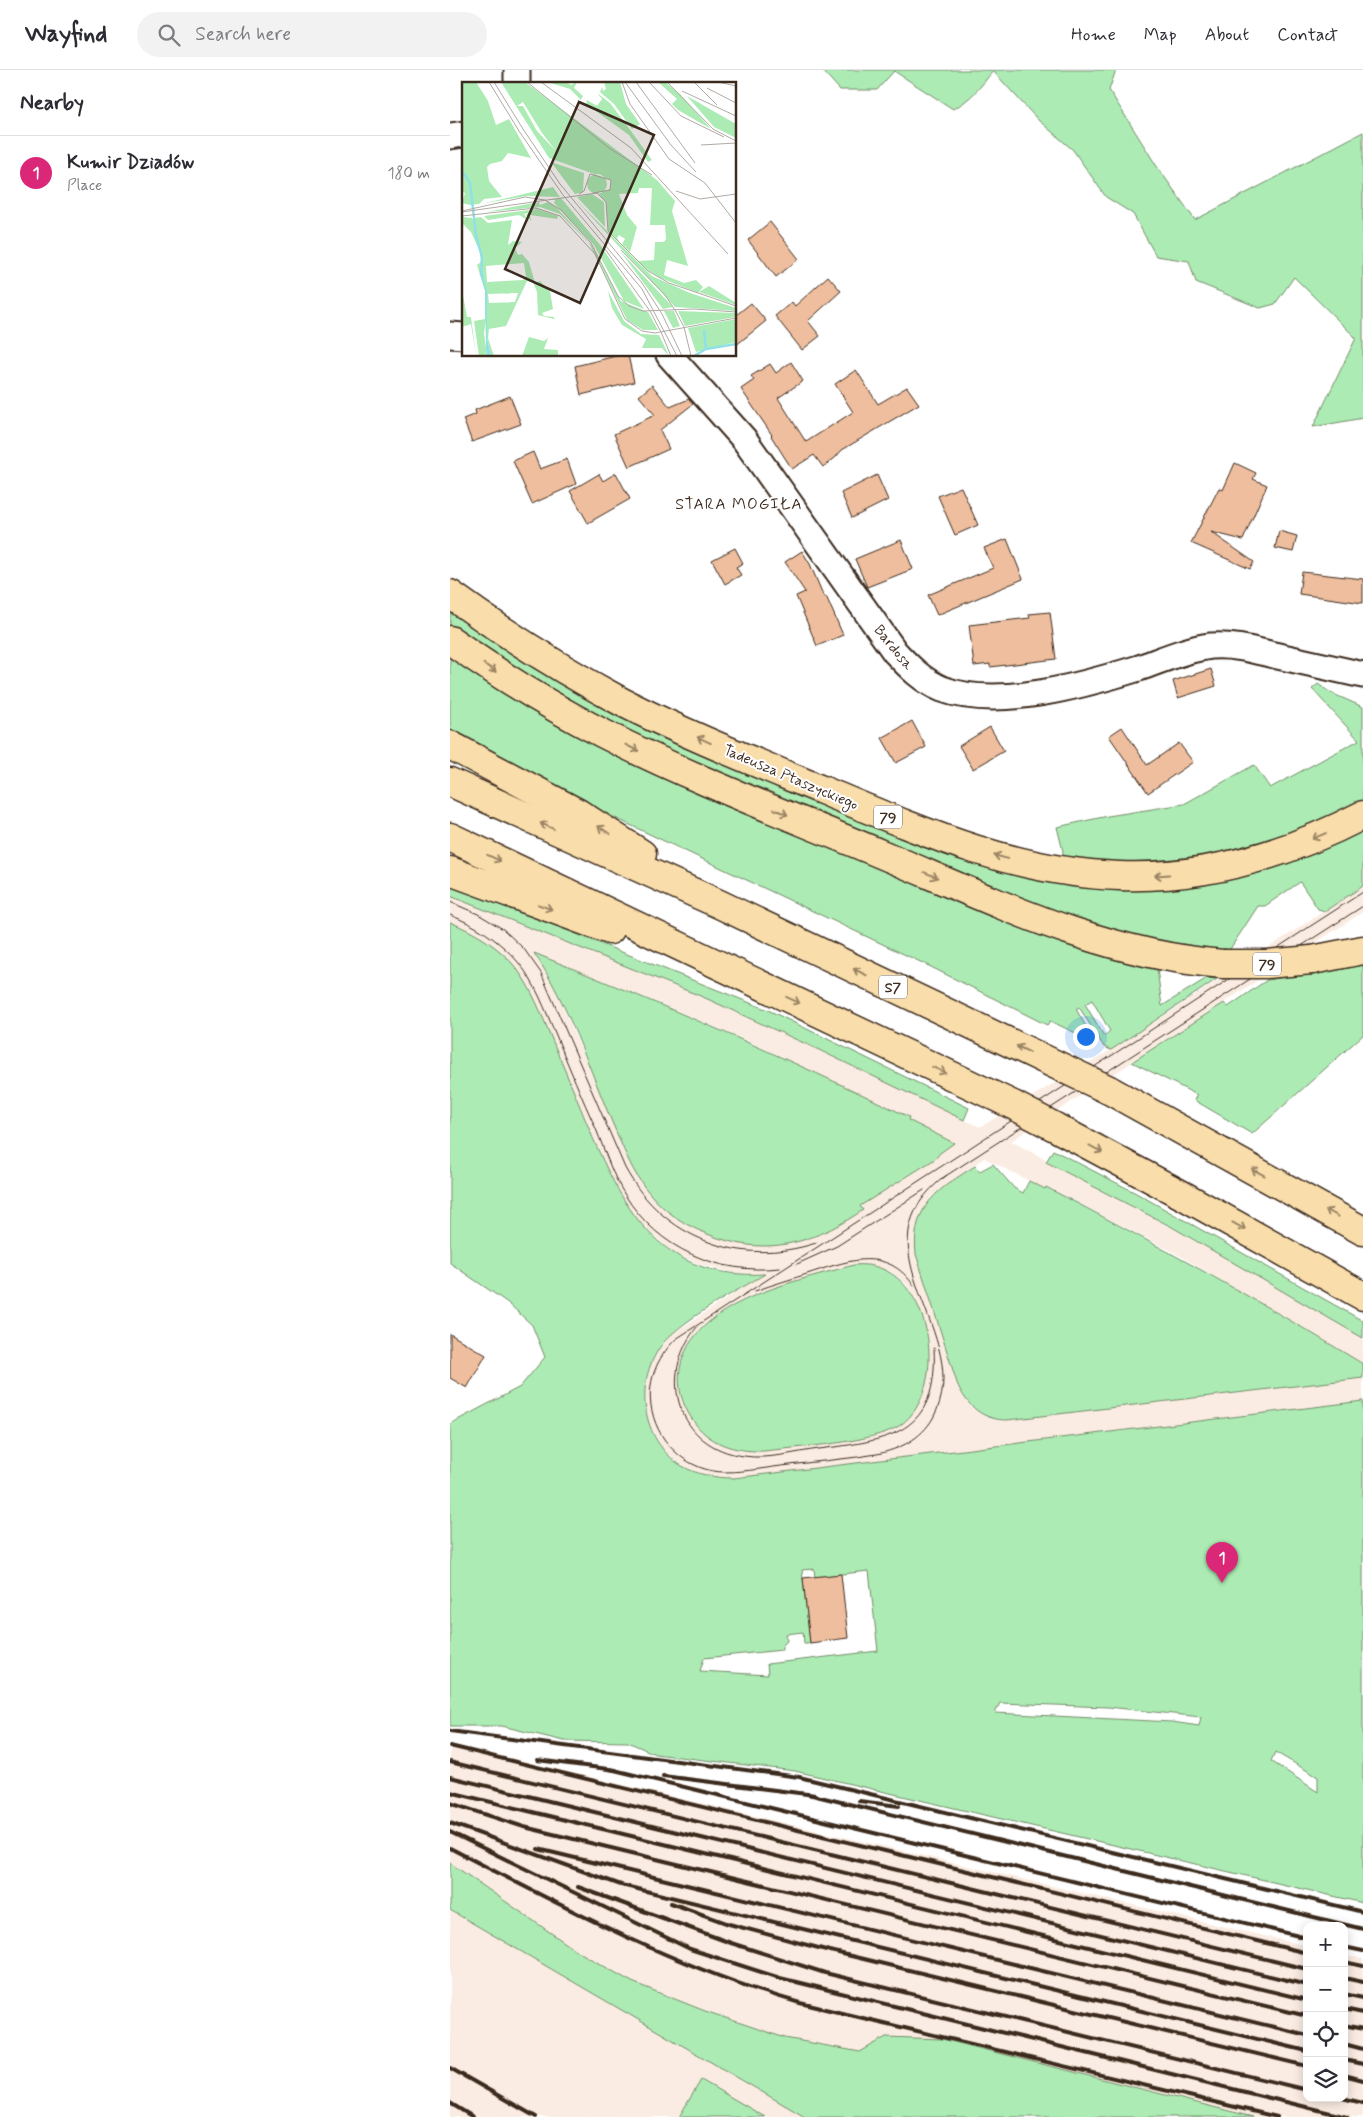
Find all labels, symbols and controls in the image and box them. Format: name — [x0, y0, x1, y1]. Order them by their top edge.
search box — [137, 12, 487, 57]
text: Wayfind — [25, 19, 107, 50]
icon: search — [155, 21, 183, 49]
text: Search here — [195, 22, 291, 47]
text: Home — [1071, 23, 1116, 47]
text: Map — [1144, 23, 1177, 47]
text: About — [1205, 23, 1249, 47]
text: Contact — [1277, 23, 1338, 47]
inset map — [462, 82, 736, 356]
text: Nearby — [20, 89, 84, 117]
text: Kumir Dziadów — [67, 150, 194, 175]
text: 1 — [32, 163, 40, 184]
text: 180 m — [387, 163, 430, 184]
text: Place — [67, 175, 102, 196]
district label: STARA MOGIŁA — [675, 494, 803, 515]
street label: Bardosa — [869, 621, 918, 675]
one-way arrow — [483, 663, 497, 673]
one-way arrow — [697, 735, 712, 745]
street label: Tadeusza Ptaszyckiego — [720, 740, 861, 816]
one-way arrow — [624, 743, 639, 753]
road number: 79 — [874, 806, 902, 829]
one-way arrow — [773, 808, 788, 818]
one-way arrow — [540, 820, 555, 830]
one-way arrow — [597, 825, 611, 835]
one-way arrow — [1312, 832, 1327, 842]
one-way arrow — [994, 852, 1010, 862]
one-way arrow — [486, 854, 501, 863]
one-way arrow — [923, 870, 938, 880]
one-way arrow — [1154, 870, 1170, 879]
one-way arrow — [537, 903, 552, 912]
road number: 79 — [1253, 952, 1281, 976]
one-way arrow — [853, 967, 868, 977]
road number: S7 — [879, 976, 907, 999]
one-way arrow — [785, 995, 800, 1005]
your location — [1073, 1024, 1099, 1050]
one-way arrow — [1016, 1044, 1031, 1054]
one-way arrow — [931, 1066, 946, 1075]
one-way arrow — [1088, 1145, 1103, 1154]
one-way arrow — [1250, 1167, 1265, 1177]
one-way arrow — [1325, 1208, 1339, 1218]
one-way arrow — [1231, 1222, 1246, 1232]
pin: 1 — [1206, 1542, 1238, 1583]
map controls — [1303, 1922, 1348, 2102]
button: + — [1303, 1922, 1348, 1967]
button: − — [1303, 1967, 1348, 2012]
button: locate — [1303, 2012, 1348, 2057]
button: layers — [1303, 2057, 1348, 2102]

